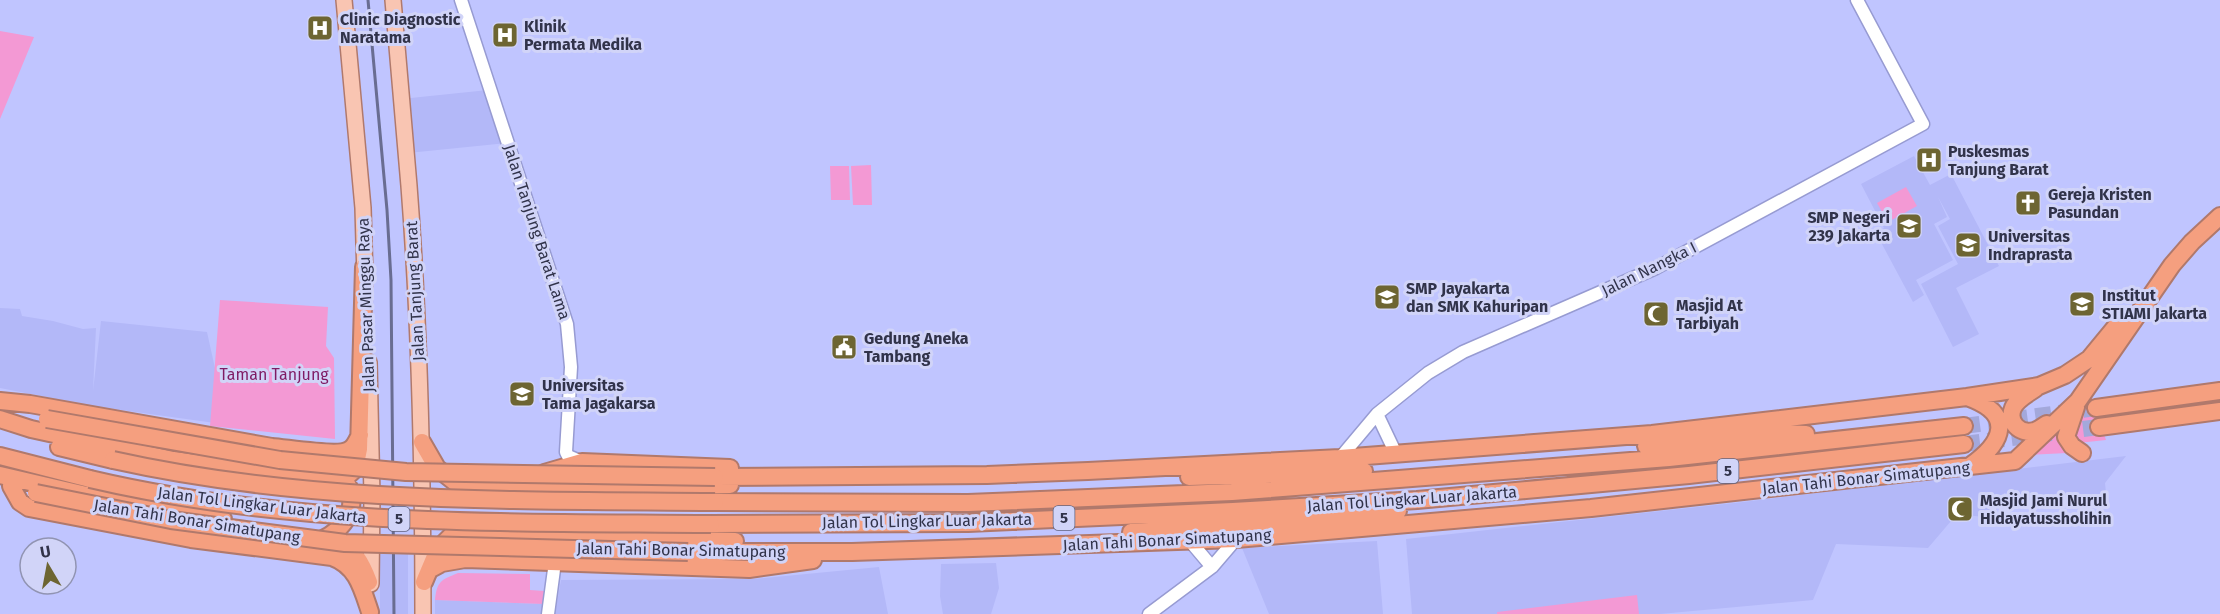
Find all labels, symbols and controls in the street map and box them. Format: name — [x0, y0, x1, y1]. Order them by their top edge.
place label: Clinic Diagnostic Naratama — [340, 10, 461, 47]
hospital icon: Clinic Diagnostic Naratama — [305, 13, 335, 43]
place label: Klinik Permata Medika — [524, 17, 642, 54]
hospital icon: Klinik Permata Medika — [490, 20, 520, 50]
street label: Jalan Tanjung Barat Lama — [500, 142, 574, 322]
place label: Puskesmas Tanjung Barat — [1948, 142, 2050, 179]
hospital icon: Puskesmas Tanjung Barat — [1914, 145, 1944, 175]
place label: Gereja Kristen Pasundan — [2048, 185, 2152, 222]
church icon: Gereja Kristen Pasundan — [2013, 188, 2043, 218]
place label: SMP Negeri 239 Jakarta — [1807, 208, 1890, 245]
school or university icon: SMP Negeri 239 Jakarta — [1894, 211, 1924, 241]
street label: Jalan Pasar Minggu Raya — [353, 218, 379, 392]
street label: Jalan Tanjung Barat — [402, 220, 428, 361]
place label: Universitas Indraprasta — [1988, 227, 2073, 264]
school or university icon: Universitas Indraprasta — [1953, 230, 1983, 260]
street label: Jalan Nangka I — [1598, 238, 1700, 300]
place label: SMP Jayakarta dan SMK Kahuripan — [1406, 279, 1548, 316]
school or university icon: SMP Jayakarta dan SMK Kahuripan — [1372, 282, 1402, 312]
place label: Institut STIAMI Jakarta — [2102, 286, 2207, 323]
school or university icon: Institut STIAMI Jakarta — [2067, 289, 2097, 319]
place label: Masjid At Tarbiyah — [1676, 296, 1744, 333]
mosque icon: Masjid At Tarbiyah — [1641, 299, 1671, 329]
place label: Gedung Aneka Tambang — [864, 329, 969, 366]
public building icon: Gedung Aneka Tambang — [829, 332, 859, 362]
park label: Taman Tanjung — [219, 365, 329, 384]
place label: Universitas Tama Jagakarsa — [542, 376, 656, 413]
school or university icon: Universitas Tama Jagakarsa — [507, 379, 537, 409]
street label: Jalan Tahi Bonar Simatupang — [1761, 458, 1971, 498]
road number: 5 — [1718, 459, 1738, 483]
street label: Jalan Tol Lingkar Luar Jakarta — [1306, 482, 1518, 516]
street label: Jalan Tol Lingkar Luar Jakarta — [157, 483, 367, 527]
place label: Masjid Jami Nurul Hidayatussholihin — [1980, 491, 2112, 528]
mosque icon: Masjid Jami Nurul Hidayatussholihin — [1945, 494, 1975, 524]
street label: Jalan Tahi Bonar Simatupang — [92, 495, 302, 547]
road number: 5 — [1054, 506, 1074, 530]
road number: 5 — [388, 507, 410, 531]
street label: Jalan Tol Lingkar Luar Jakarta — [822, 510, 1032, 532]
street label: Jalan Tahi Bonar Simatupang — [1062, 525, 1272, 555]
north arrow — [18, 536, 78, 596]
street label: Jalan Tahi Bonar Simatupang — [576, 539, 786, 561]
text: U — [39, 541, 52, 562]

